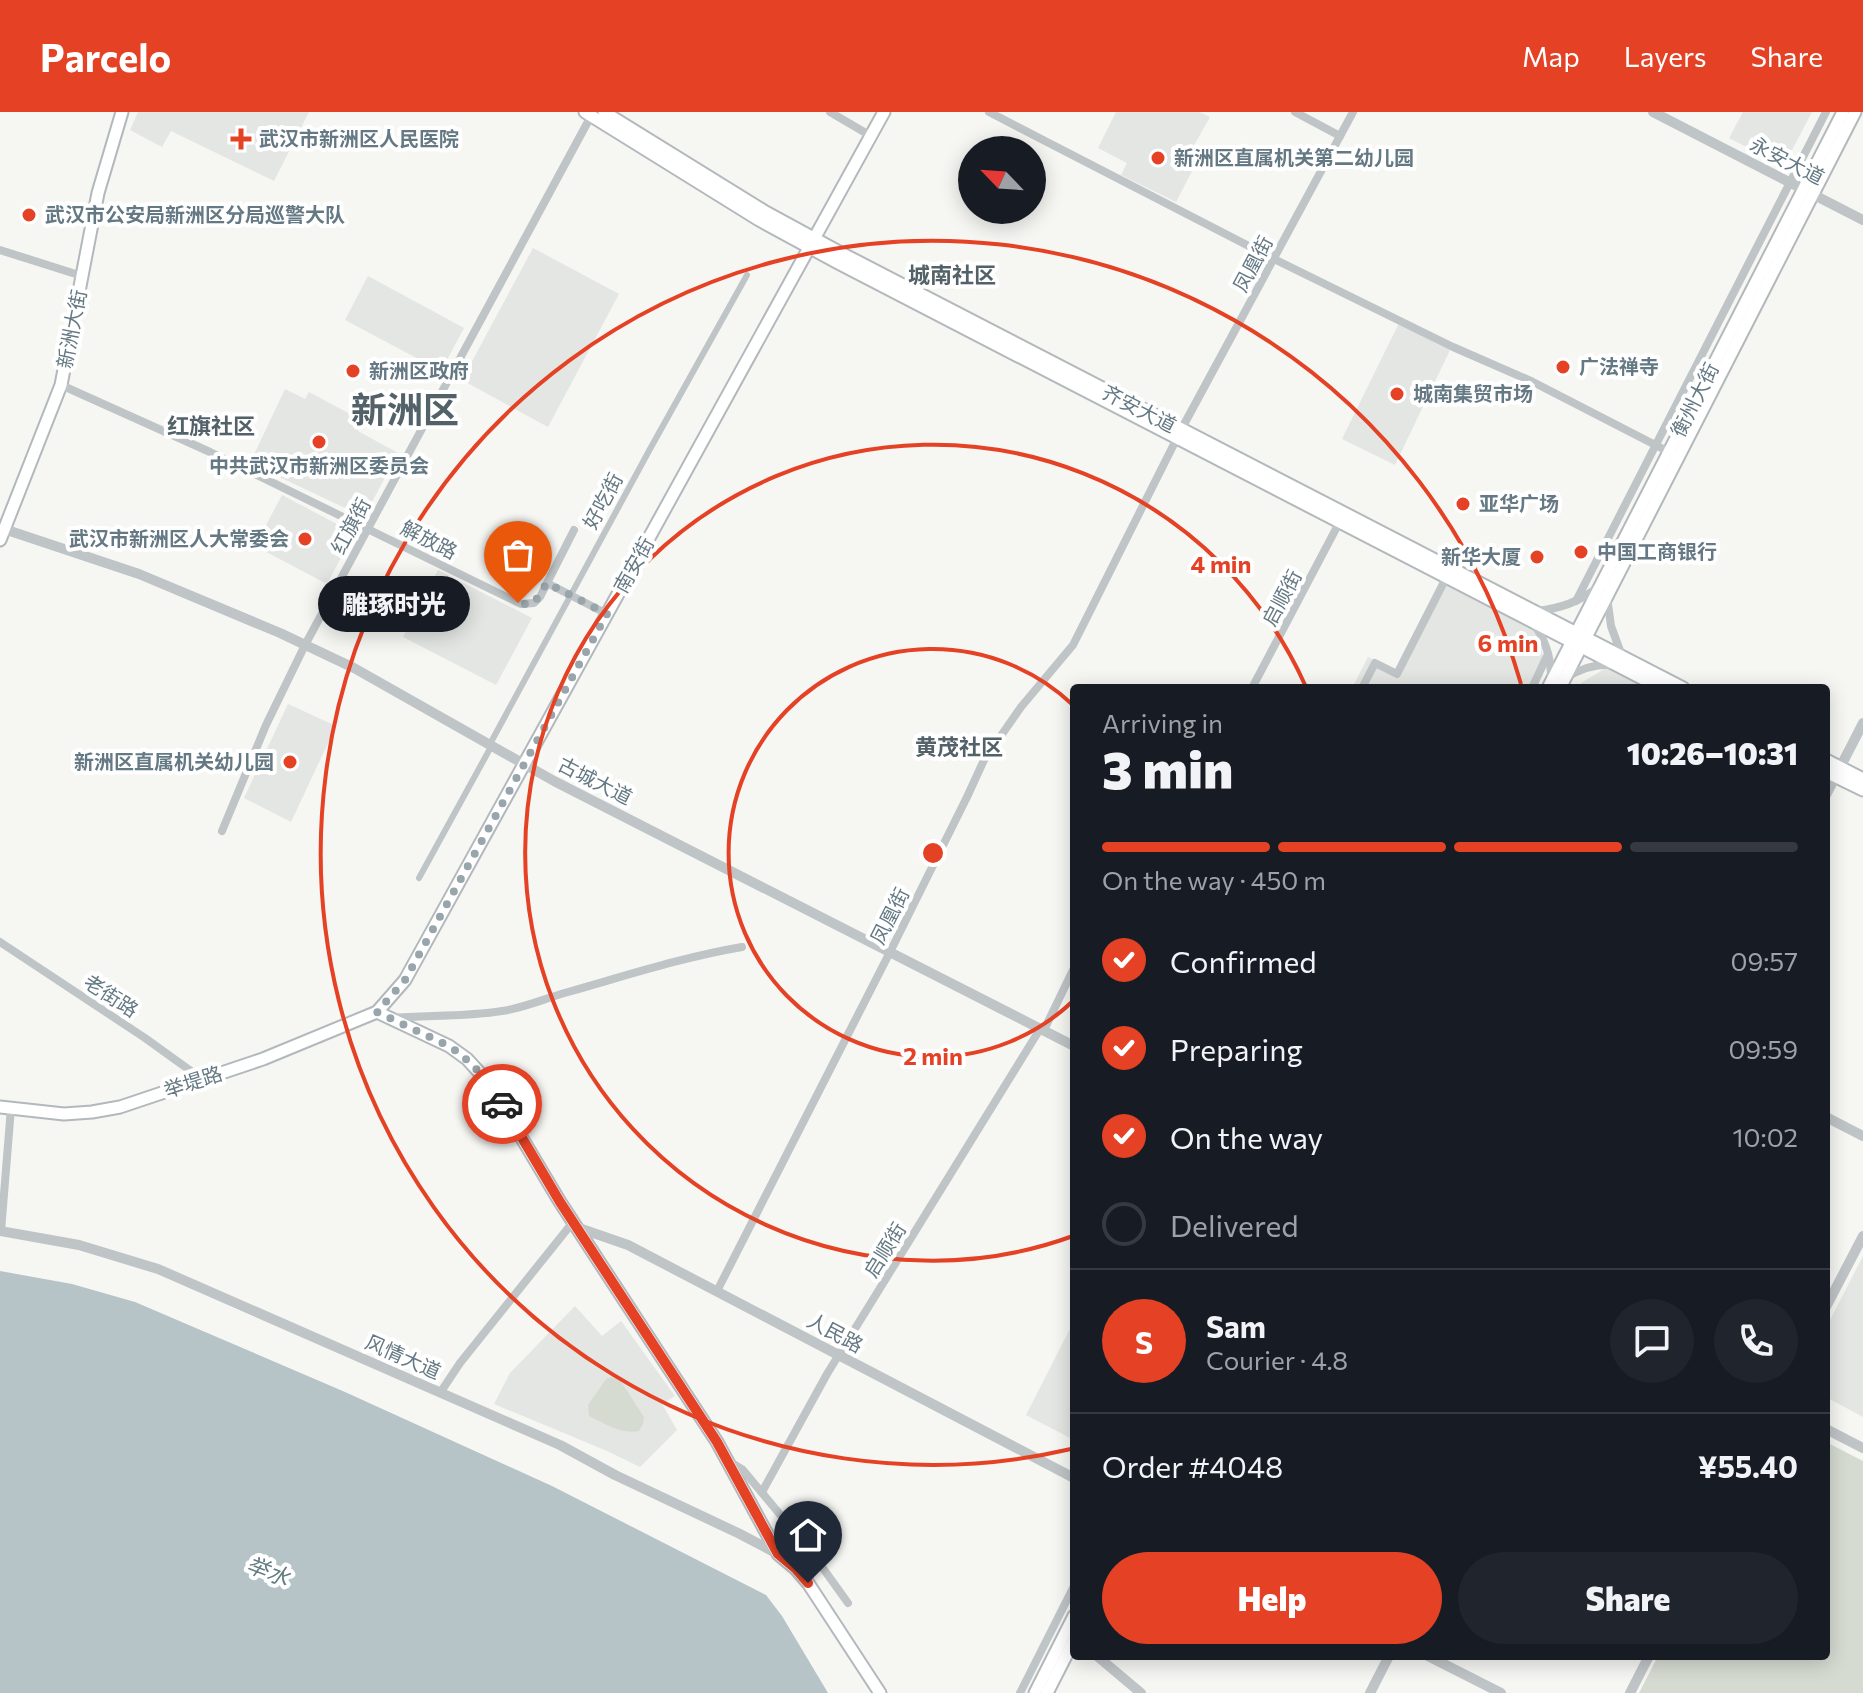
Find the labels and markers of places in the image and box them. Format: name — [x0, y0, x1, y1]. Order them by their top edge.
place label: 武汉市新洲区人民医院 — [259, 126, 459, 150]
marker: 武汉市新洲区人民医院 — [230, 128, 252, 150]
place label: 新洲区直属机关第二幼儿园 — [1174, 145, 1414, 169]
marker: 新洲区直属机关第二幼儿园 — [1149, 149, 1167, 167]
place label: 武汉市公安局新洲区分局巡警大队 — [45, 202, 345, 226]
marker: 武汉市公安局新洲区分局巡警大队 — [20, 206, 38, 224]
place label: 广法禅寺 — [1579, 354, 1659, 378]
place label: 新洲区政府 — [369, 358, 469, 382]
marker: 广法禅寺 — [1554, 358, 1572, 376]
marker: 新洲区政府 — [344, 362, 362, 380]
place label: 城南集贸市场 — [1413, 381, 1533, 405]
marker: 城南集贸市场 — [1388, 385, 1406, 403]
marker: 中共武汉市新洲区委员会 — [310, 433, 328, 451]
place label: 中共武汉市新洲区委员会 — [209, 453, 429, 477]
place label: 亚华广场 — [1479, 491, 1559, 515]
marker: 亚华广场 — [1454, 495, 1472, 513]
pin — [484, 521, 552, 603]
place label: 武汉市新洲区人大常委会 — [69, 526, 289, 550]
marker: 武汉市新洲区人大常委会 — [296, 530, 314, 548]
place label: 中国工商银行 — [1597, 539, 1717, 563]
marker: 中国工商银行 — [1572, 543, 1590, 561]
place label: 新华大厦 — [1441, 544, 1521, 568]
marker: 新华大厦 — [1528, 548, 1546, 566]
callout: 雕琢时光 — [318, 575, 470, 631]
place label: 新洲区直属机关幼儿园 — [74, 749, 274, 773]
marker: 新洲区直属机关幼儿园 — [281, 753, 299, 771]
centre of rings — [919, 839, 947, 867]
pin — [774, 1501, 842, 1583]

